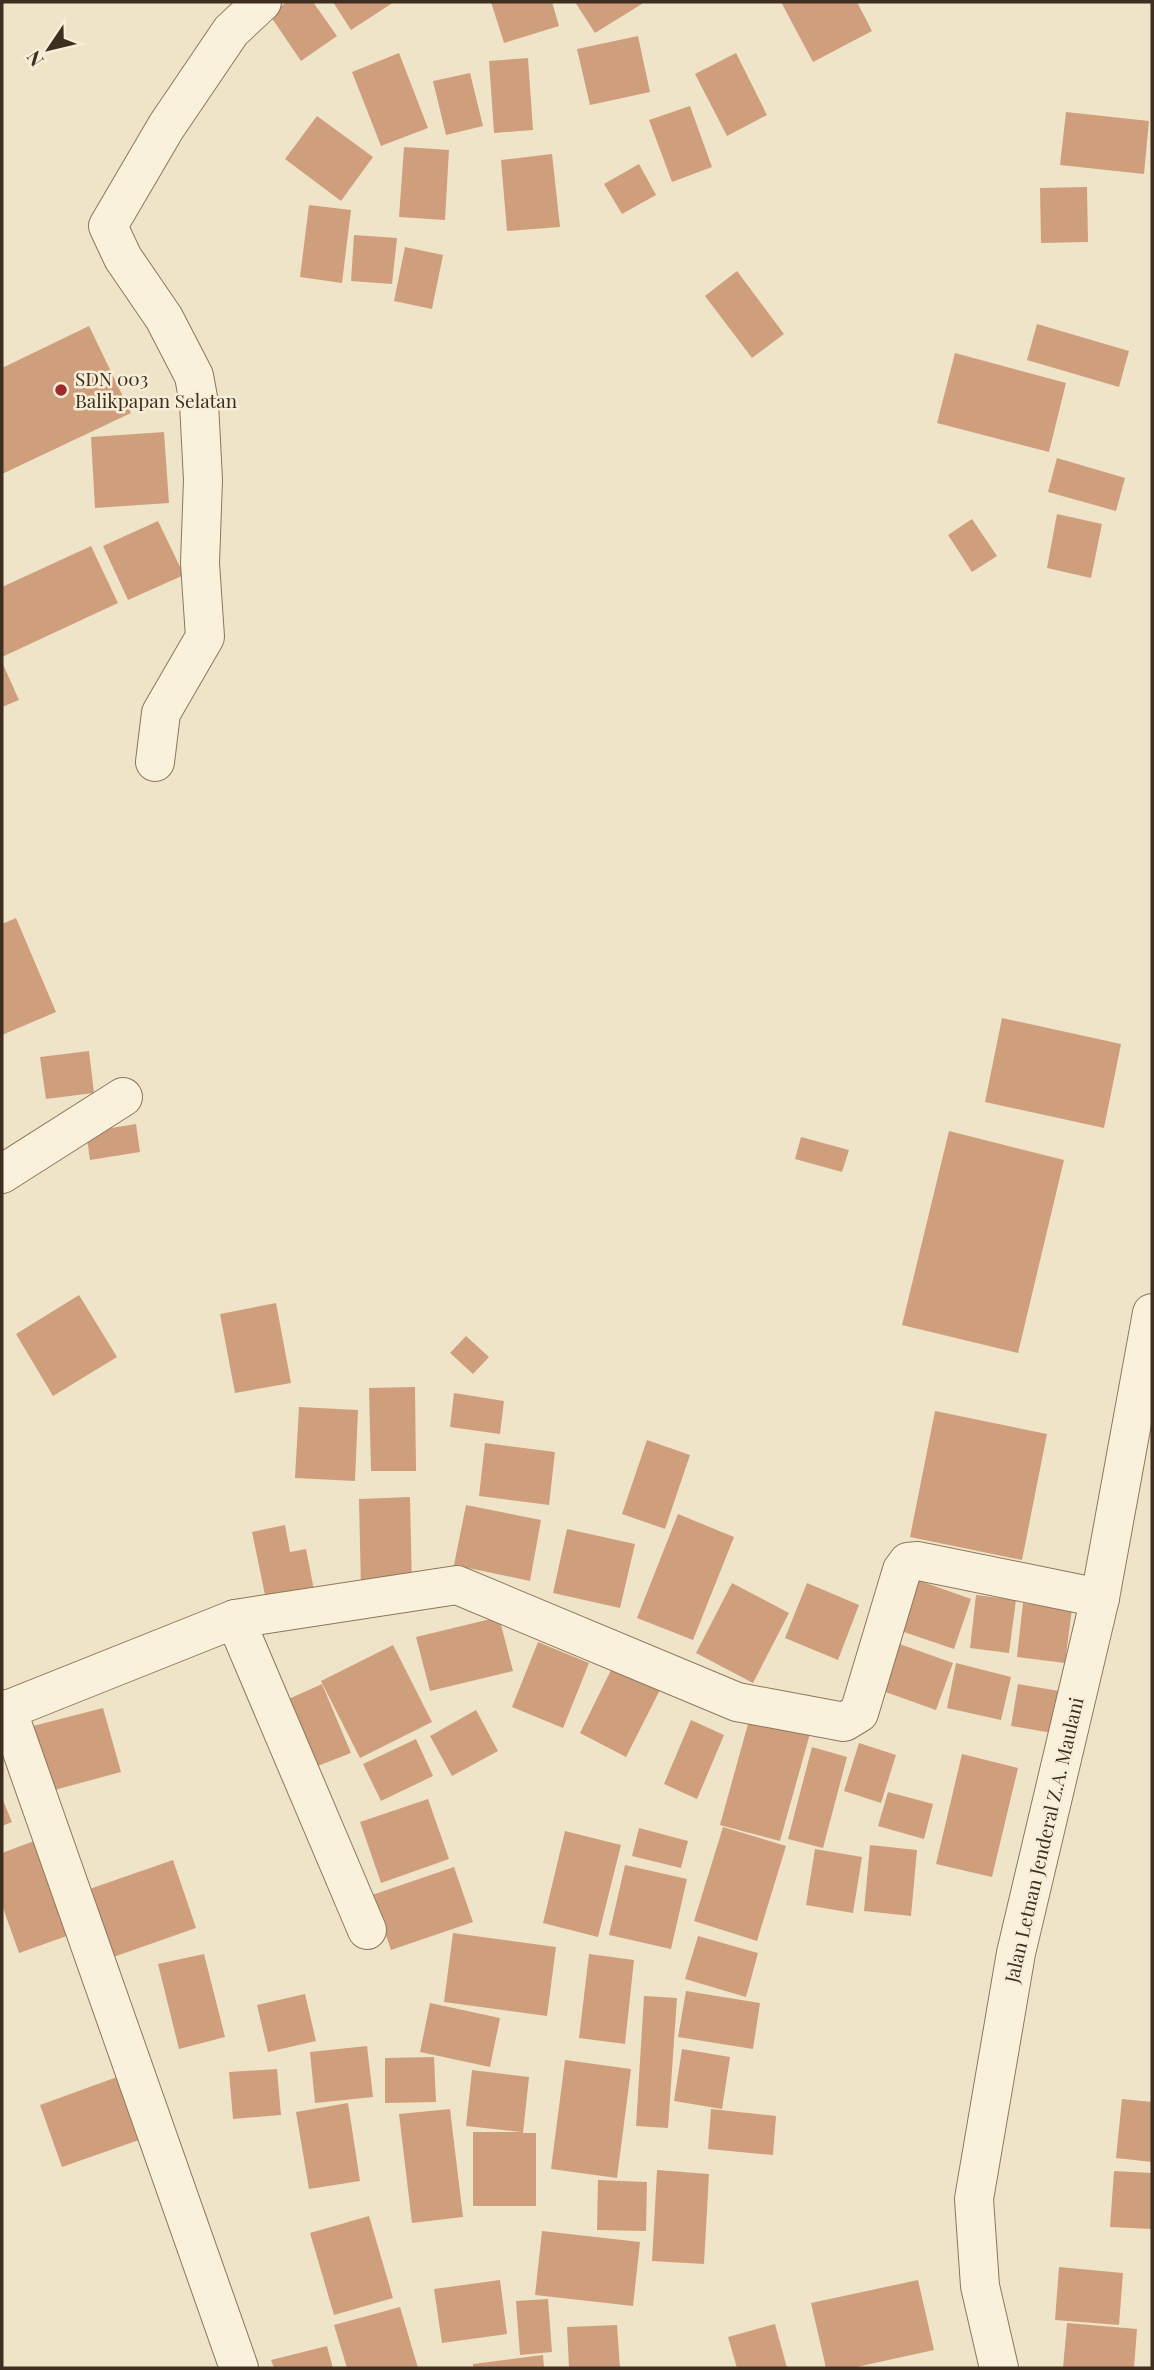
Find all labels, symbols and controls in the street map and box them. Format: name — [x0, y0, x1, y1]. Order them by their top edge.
north arrow — [14, 14, 84, 84]
text: N — [20, 46, 49, 72]
place label: SDN 003 Balikpapan Selatan — [75, 365, 238, 413]
marker: SDN 003 Balikpapan Selatan — [53, 382, 69, 398]
street label: Jalan Letnan Jenderal Z.A. Maulani — [997, 1694, 1089, 1986]

